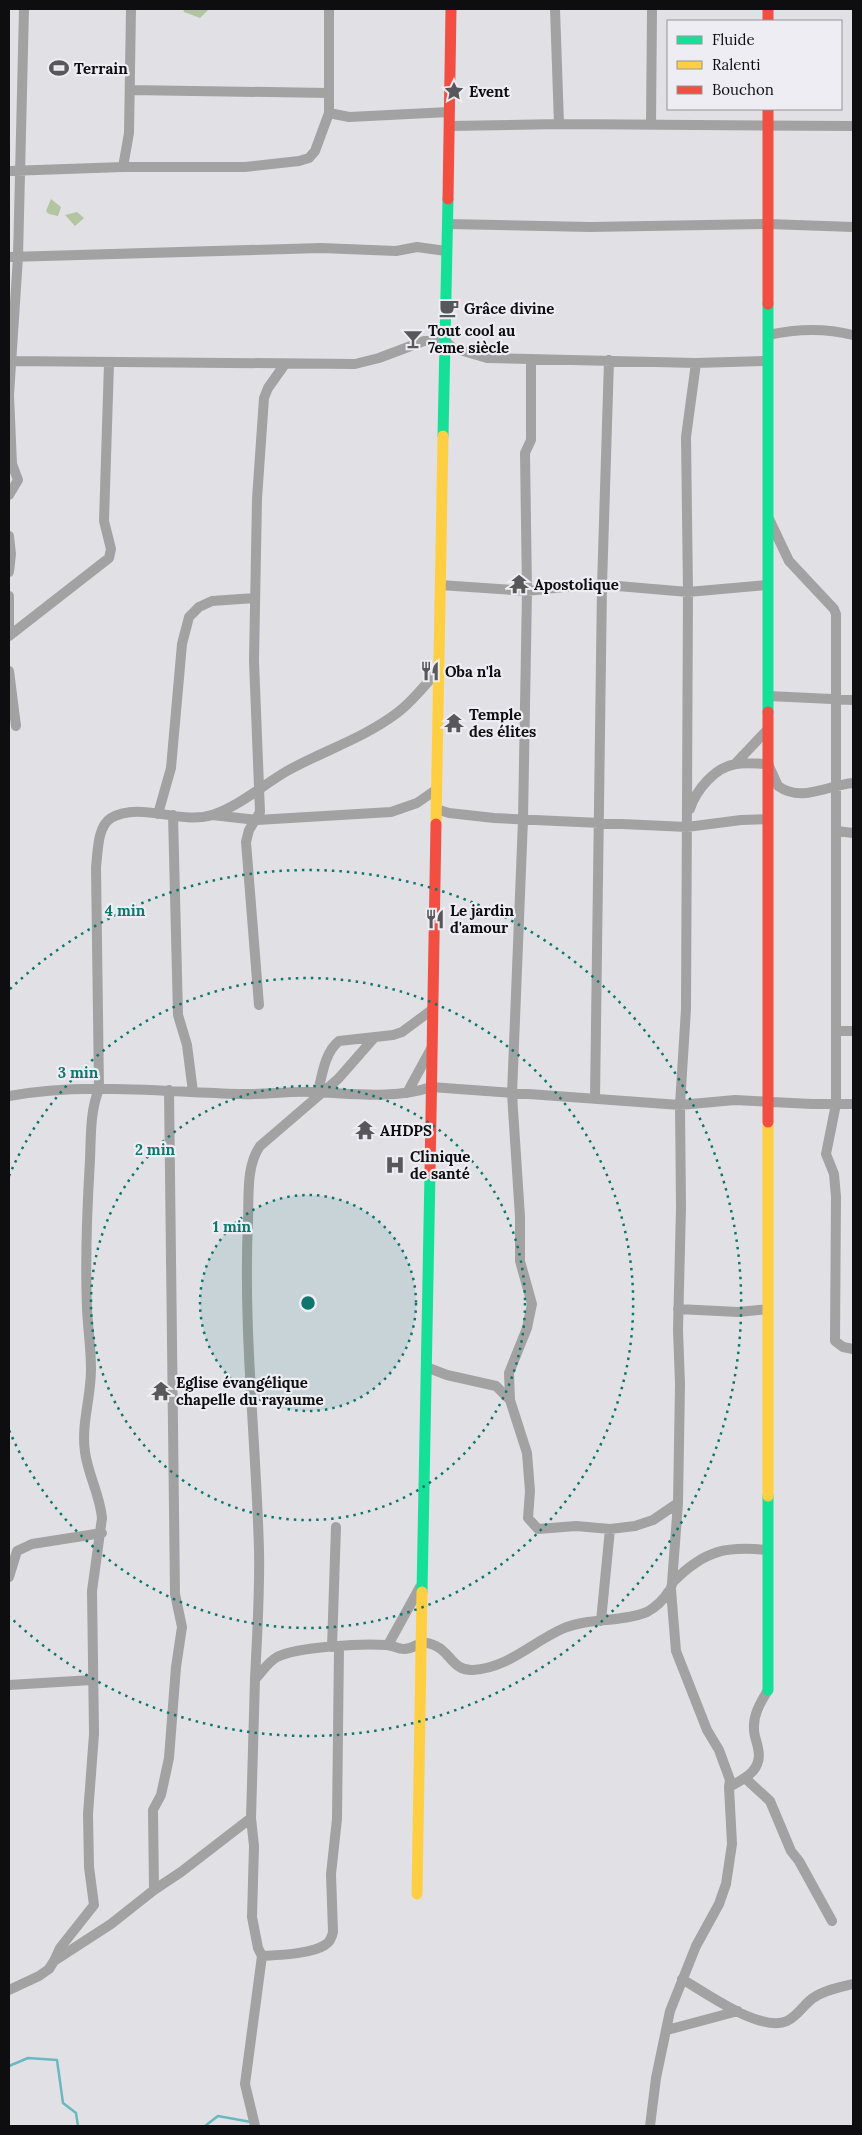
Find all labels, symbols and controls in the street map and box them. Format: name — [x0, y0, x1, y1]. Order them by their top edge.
legend — [667, 20, 842, 110]
text: Fluide — [712, 30, 755, 49]
text: Ralenti — [712, 55, 760, 74]
sports icon: Terrain — [48, 57, 70, 79]
place label: Terrain — [74, 59, 128, 78]
place icon: Event — [443, 80, 465, 102]
text: Bouchon — [712, 80, 774, 99]
place label: Event — [469, 82, 511, 101]
cafe icon: Grâce divine — [438, 297, 460, 319]
place label: Grâce divine — [464, 299, 554, 318]
place label: Tout cool au 7eme siècle — [428, 321, 515, 357]
bar icon: Tout cool au 7eme siècle — [402, 328, 424, 350]
temple icon: Apostolique — [508, 573, 530, 595]
place label: Apostolique — [534, 575, 619, 594]
restaurant icon: Oba n'la — [419, 660, 441, 682]
place label: Oba n'la — [445, 662, 501, 681]
place label: Temple des élites — [469, 705, 536, 741]
temple icon: Temple des élites — [443, 712, 465, 734]
text: 4 min — [105, 901, 146, 920]
place label: Le jardin d'amour — [450, 901, 514, 937]
restaurant icon: Le jardin d'amour — [424, 908, 446, 930]
text: 3 min — [58, 1063, 99, 1082]
temple icon: AHDPS — [354, 1119, 376, 1141]
place label: AHDPS — [380, 1121, 432, 1140]
text: 2 min — [135, 1140, 176, 1159]
place label: Clinique de santé — [410, 1147, 470, 1183]
hospital icon: Clinique de santé — [384, 1154, 406, 1176]
text: 1 min — [213, 1217, 252, 1236]
centre of rings — [299, 1294, 317, 1312]
place label: Eglise évangélique chapelle du rayaume — [176, 1373, 324, 1409]
temple icon: Eglise évangélique chapelle du rayaume — [150, 1380, 172, 1402]

